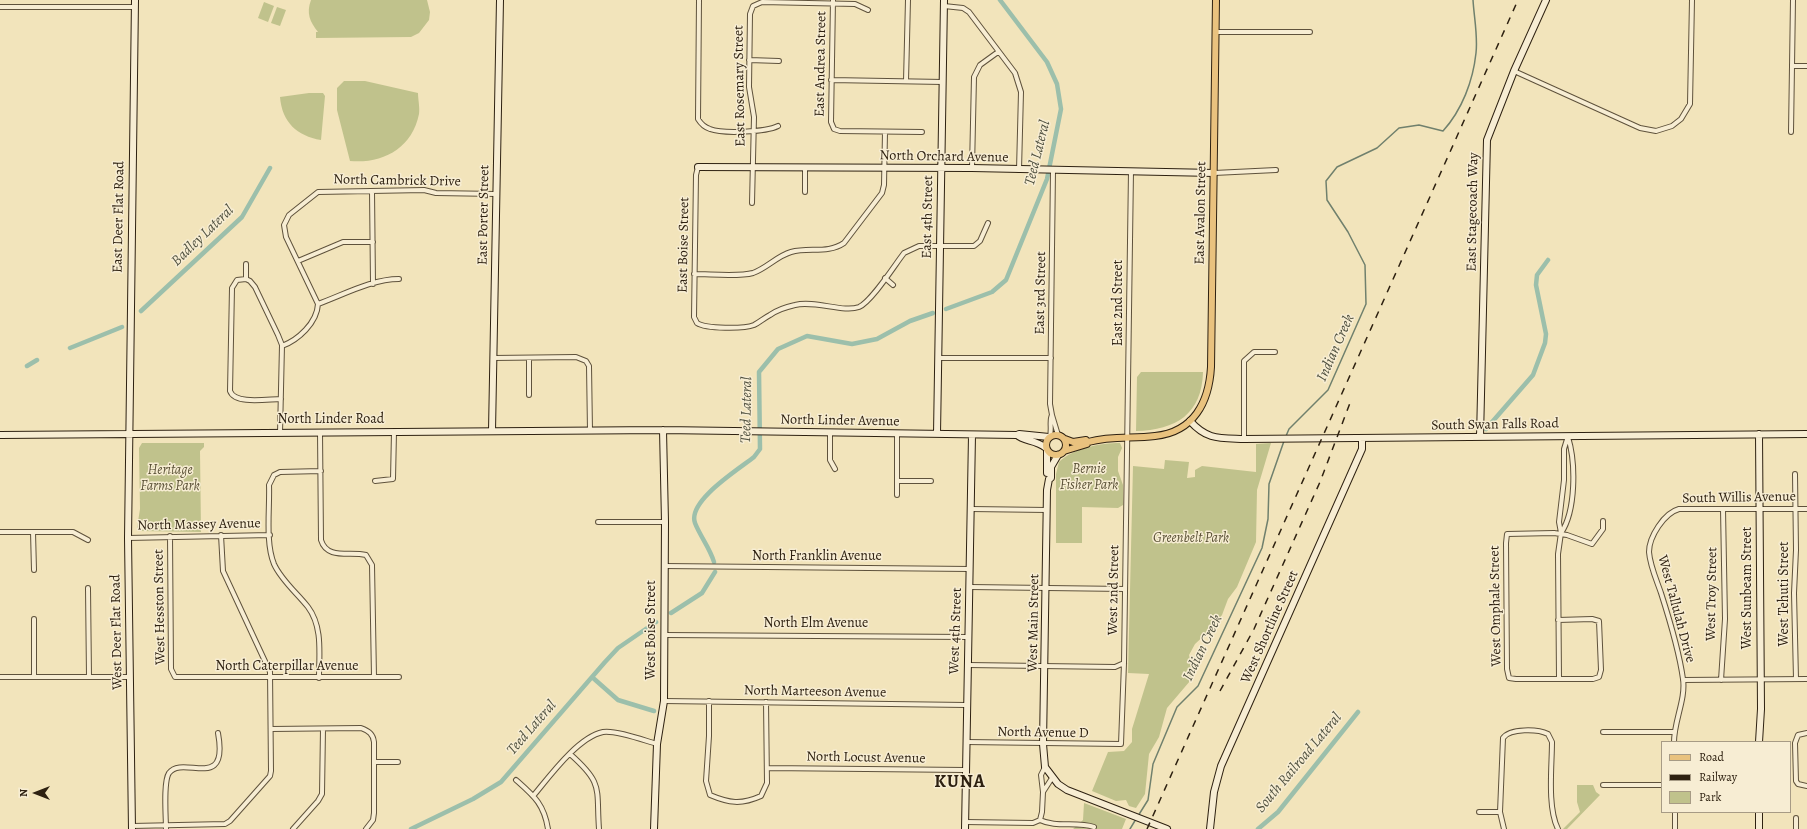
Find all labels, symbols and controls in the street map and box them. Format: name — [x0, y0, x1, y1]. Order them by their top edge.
street label: East Andrea Street — [812, 11, 830, 117]
street label: East Rosemary Street — [731, 25, 749, 147]
water label: Teed Lateral — [1021, 119, 1055, 187]
street label: North Orchard Avenue — [879, 147, 1009, 167]
street label: East Stagecoach Way — [1464, 152, 1482, 272]
street label: East Deer Flat Road — [110, 161, 128, 273]
street label: East Avalon Street — [1192, 161, 1210, 265]
street label: East Porter Street — [475, 165, 493, 265]
street label: North Cambrick Drive — [333, 171, 461, 191]
street label: East 4th Street — [919, 175, 937, 259]
street label: East Boise Street — [675, 197, 693, 293]
water label: Badley Lateral — [168, 202, 238, 270]
street label: East 3rd Street — [1032, 251, 1050, 335]
street label: East 2nd Street — [1111, 260, 1127, 346]
water label: Indian Creek — [1313, 312, 1359, 384]
water label: Teed Lateral — [737, 377, 757, 443]
street label: North Linder Road — [278, 412, 384, 428]
street label: North Linder Avenue — [780, 412, 900, 430]
street label: South Swan Falls Road — [1431, 415, 1559, 435]
park label: Bernie Fisher Park — [1060, 462, 1118, 494]
park label: Heritage Farms Park — [140, 463, 200, 496]
street label: South Willis Avenue — [1682, 489, 1796, 507]
street label: North Massey Avenue — [137, 516, 261, 534]
street label: West Sunbeam Street — [1740, 527, 1756, 649]
park label: Greenbelt Park — [1153, 531, 1229, 547]
street label: West Tehuti Street — [1777, 541, 1793, 647]
street label: West 2nd Street — [1105, 545, 1123, 635]
street label: West Omphale Street — [1487, 545, 1505, 667]
street label: West Troy Street — [1703, 547, 1721, 641]
street label: West Hesston Street — [151, 549, 169, 665]
street label: North Franklin Avenue — [752, 549, 882, 565]
street label: West Tallulah Drive — [1654, 553, 1698, 665]
street label: West Shortline Street — [1238, 568, 1302, 686]
street label: West Deer Flat Road — [108, 574, 126, 690]
street label: West Main Street — [1025, 574, 1043, 672]
street label: West Boise Street — [644, 580, 660, 680]
street label: West 4th Street — [946, 587, 966, 675]
water label: Indian Creek — [1179, 612, 1227, 684]
street label: North Elm Avenue — [764, 616, 868, 632]
street label: North Caterpillar Avenue — [215, 659, 359, 675]
street label: North Marteeson Avenue — [744, 682, 886, 702]
water label: Teed Lateral — [503, 697, 561, 759]
water label: South Railroad Lateral — [1252, 709, 1346, 817]
street label: North Avenue D — [997, 724, 1089, 742]
legend — [1661, 741, 1791, 813]
street label: North Locust Avenue — [806, 749, 926, 767]
text: Road — [1699, 749, 1724, 765]
text: Railway — [1699, 769, 1737, 785]
district label: KUNA — [934, 772, 986, 794]
north arrow — [16, 773, 56, 813]
text: N — [16, 789, 31, 797]
text: Park — [1699, 789, 1722, 805]

